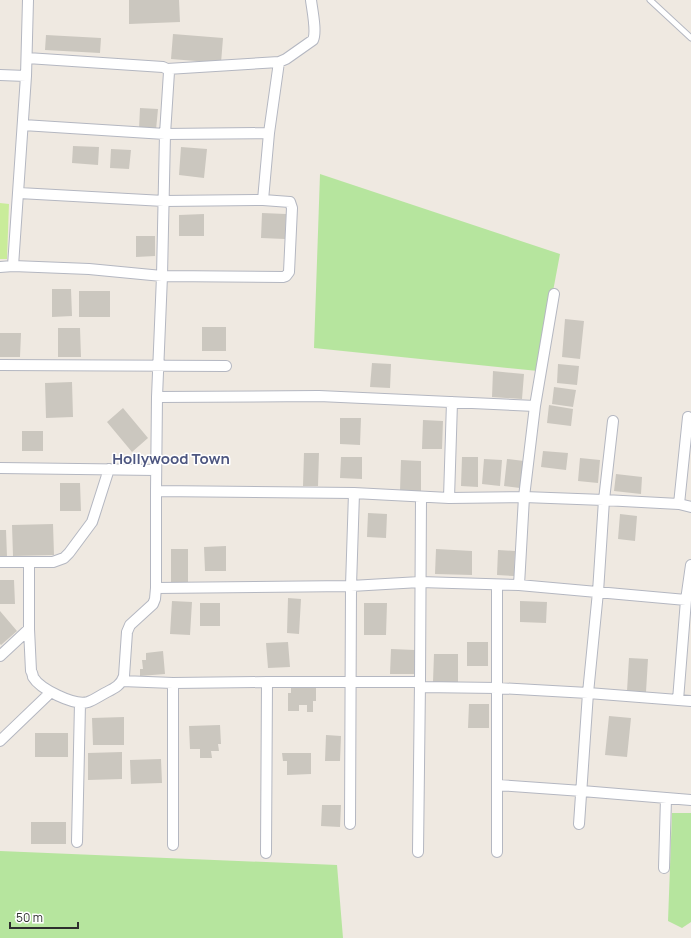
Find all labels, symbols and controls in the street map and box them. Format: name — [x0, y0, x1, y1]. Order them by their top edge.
district label: Hollywood Town — [112, 448, 230, 469]
scale bar — [10, 904, 78, 930]
text: 50 m — [16, 909, 43, 926]

